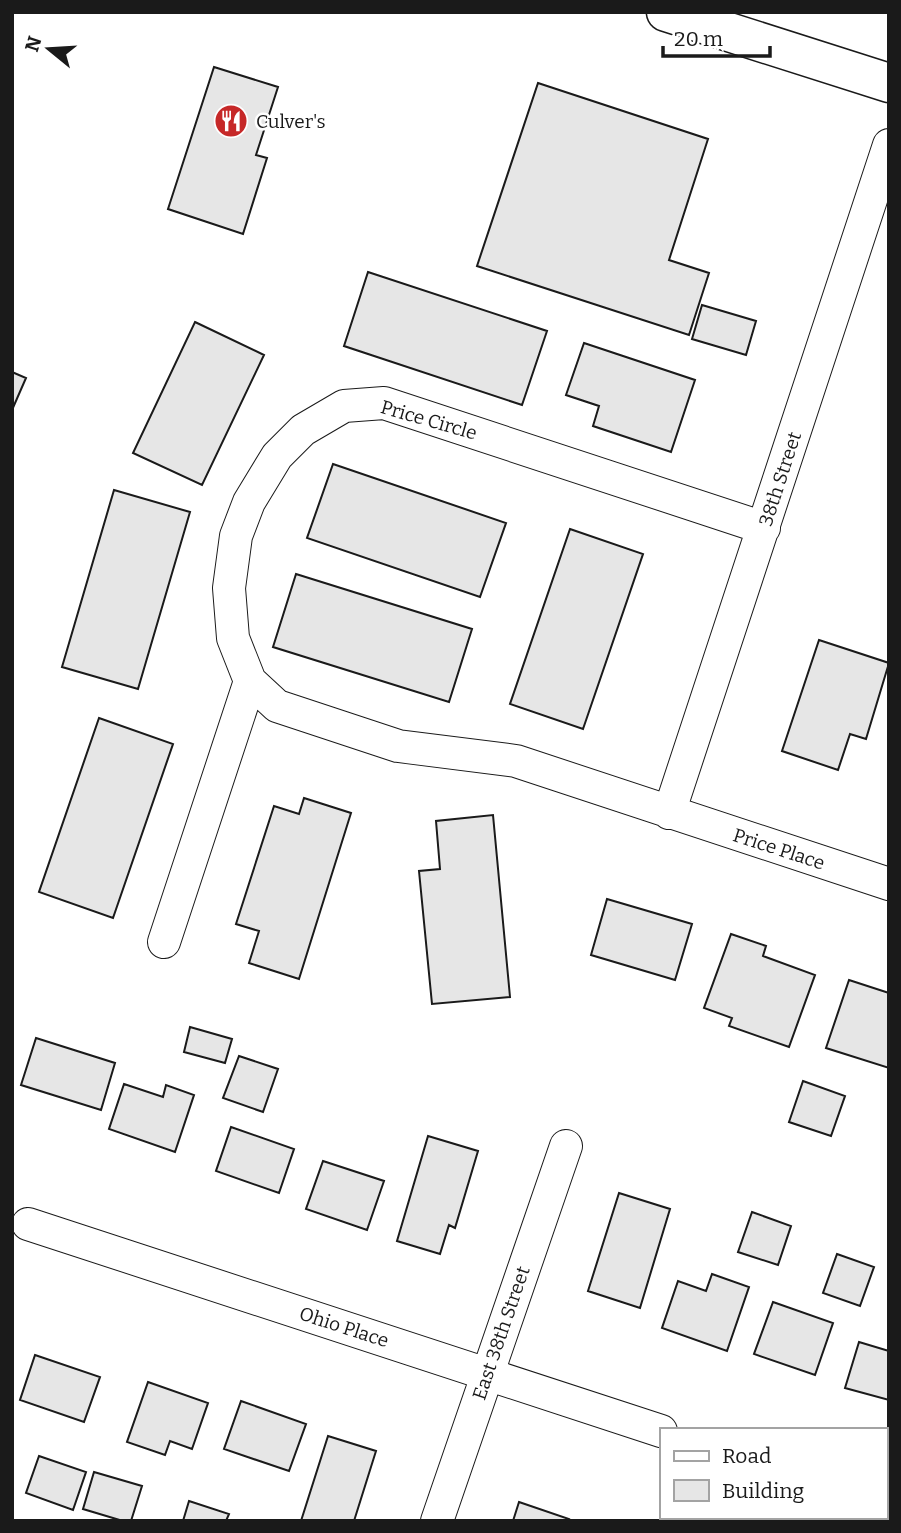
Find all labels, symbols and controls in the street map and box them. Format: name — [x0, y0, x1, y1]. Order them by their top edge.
north arrow — [14, 14, 84, 84]
scale bar — [663, 14, 770, 58]
text: 20 m — [674, 26, 723, 52]
text: N — [20, 33, 47, 54]
restaurant icon: Culver's — [212, 102, 250, 140]
place label: Culver's — [256, 110, 326, 133]
street label: Price Circle — [378, 395, 480, 445]
street label: 38th Street — [754, 429, 806, 529]
street label: Price Place — [730, 823, 828, 875]
street label: East 38th Street — [467, 1263, 535, 1403]
street label: Ohio Place — [296, 1302, 392, 1352]
legend — [660, 1428, 887, 1519]
text: Road — [722, 1443, 771, 1469]
text: Building — [722, 1478, 805, 1504]

